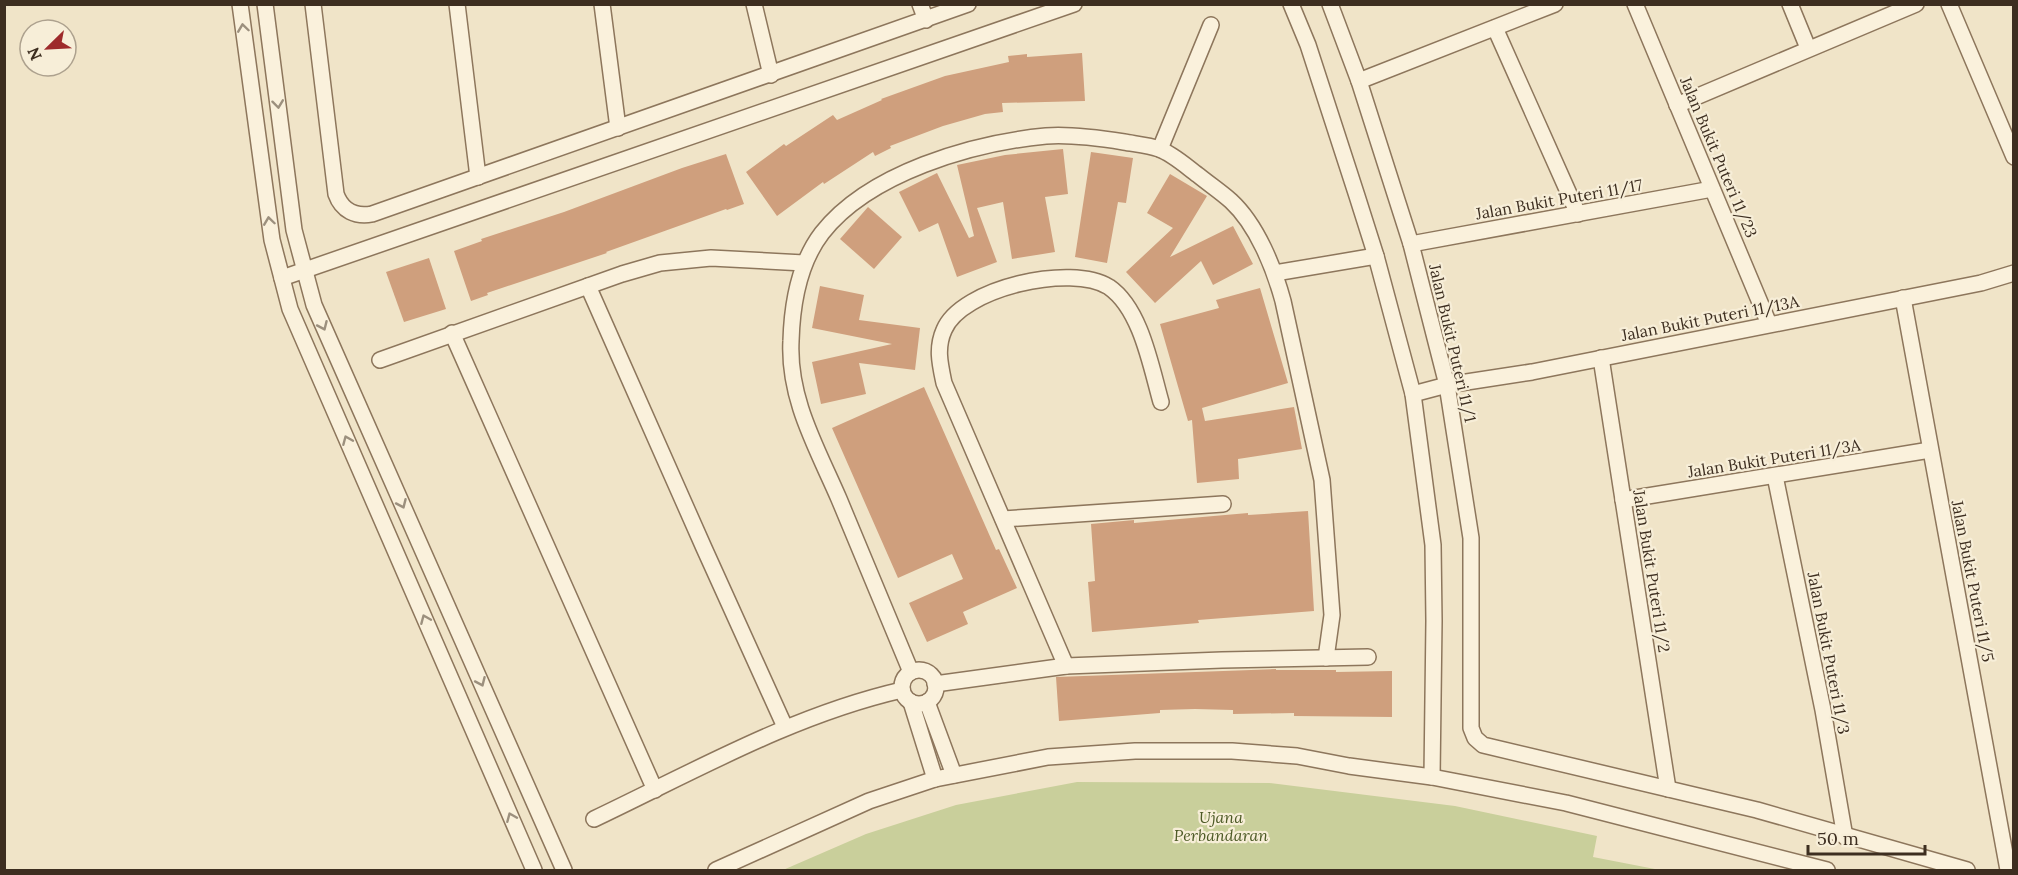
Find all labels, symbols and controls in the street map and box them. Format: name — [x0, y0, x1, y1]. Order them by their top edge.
north arrow — [18, 18, 78, 78]
one-way arrow — [237, 23, 250, 32]
text: N — [23, 44, 46, 64]
street label: Jalan Bukit Puteri 11/23 — [1675, 73, 1762, 241]
one-way arrow — [271, 100, 284, 109]
street label: Jalan Bukit Puteri 11/17 — [1473, 174, 1645, 225]
one-way arrow — [264, 216, 276, 225]
street label: Jalan Bukit Puteri 11/1 — [1424, 261, 1481, 424]
street label: Jalan Bukit Puteri 11/13A — [1618, 291, 1802, 346]
one-way arrow — [316, 319, 328, 330]
street label: Jalan Bukit Puteri 11/3A — [1685, 434, 1863, 483]
one-way arrow — [342, 435, 354, 446]
street label: Jalan Bukit Puteri 11/2 — [1628, 487, 1675, 654]
street label: Jalan Bukit Puteri 11/5 — [1946, 497, 1999, 664]
one-way arrow — [395, 498, 407, 509]
street label: Jalan Bukit Puteri 11/3 — [1802, 569, 1855, 736]
one-way arrow — [420, 614, 432, 625]
one-way arrow — [474, 676, 486, 687]
park label: Ujana Perbandaran — [1174, 807, 1268, 845]
one-way arrow — [506, 812, 518, 823]
scale bar — [1808, 818, 1925, 856]
text: 50 m — [1817, 827, 1859, 850]

